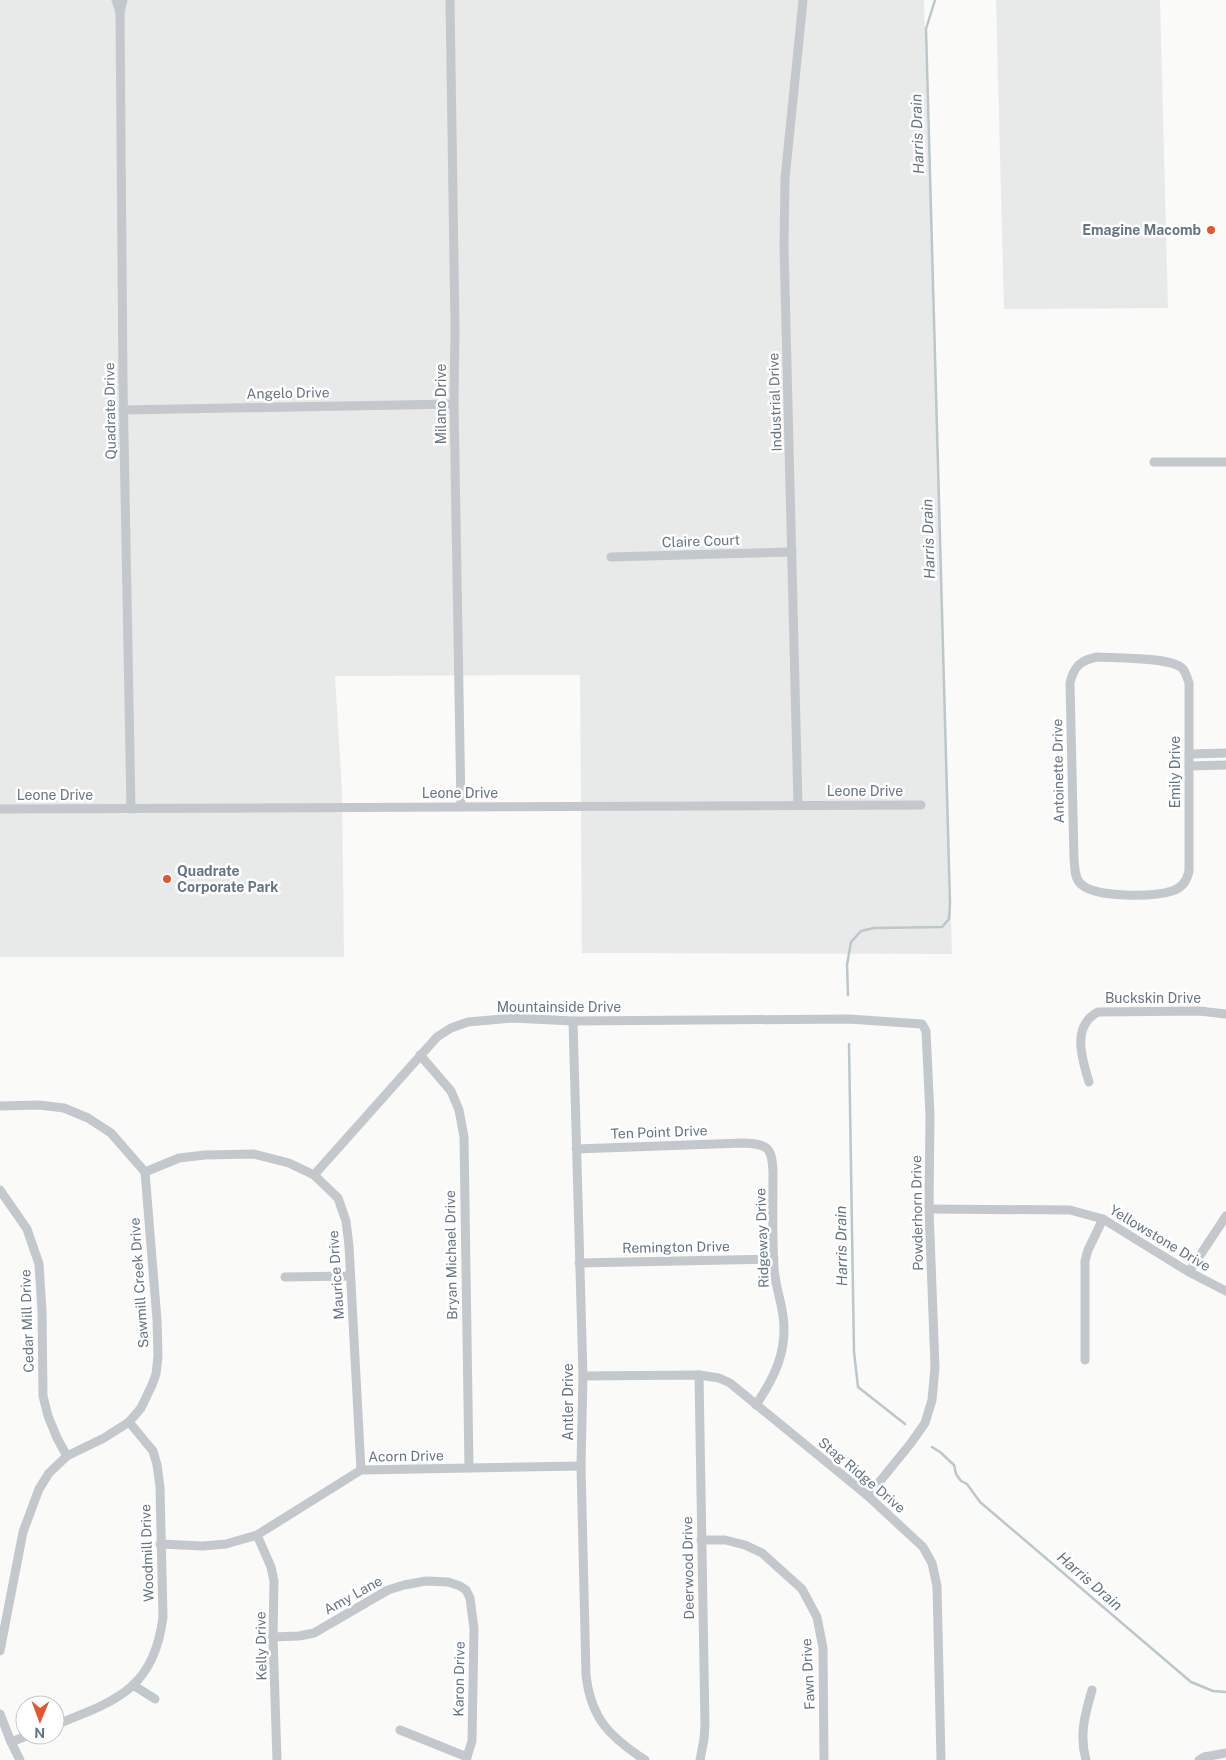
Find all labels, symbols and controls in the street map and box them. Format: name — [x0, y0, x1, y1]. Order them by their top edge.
water label: Harris Drain — [907, 93, 927, 175]
place label: Emagine Macomb — [1082, 222, 1201, 238]
marker: Emagine Macomb — [1205, 224, 1217, 236]
street label: Industrial Drive — [765, 352, 785, 452]
street label: Quadrate Drive — [101, 362, 119, 460]
street label: Milano Drive — [433, 364, 449, 444]
street label: Angelo Drive — [246, 384, 330, 402]
water label: Harris Drain — [918, 498, 938, 580]
street label: Claire Court — [662, 532, 740, 550]
street label: Antoinette Drive — [1049, 718, 1067, 824]
street label: Emily Drive — [1167, 736, 1183, 808]
street label: Leone Drive — [827, 783, 903, 799]
street label: Leone Drive — [422, 785, 498, 801]
street label: Leone Drive — [17, 787, 93, 803]
place label: Quadrate Corporate Park — [177, 863, 278, 895]
marker: Quadrate Corporate Park — [161, 873, 173, 885]
street label: Buckskin Drive — [1105, 990, 1201, 1006]
street label: Mountainside Drive — [497, 999, 621, 1015]
street label: Ten Point Drive — [610, 1122, 708, 1142]
street label: Powderhorn Drive — [908, 1155, 926, 1271]
street label: Ridgeway Drive — [752, 1188, 772, 1288]
street label: Bryan Michael Drive — [442, 1190, 460, 1320]
street label: Yellowstone Drive — [1107, 1202, 1213, 1275]
water label: Harris Drain — [832, 1206, 850, 1286]
street label: Sawmill Creek Drive — [126, 1217, 152, 1349]
street label: Maurice Drive — [325, 1230, 347, 1320]
street label: Remington Drive — [622, 1238, 730, 1256]
street label: Cedar Mill Drive — [17, 1269, 37, 1373]
street label: Antler Drive — [560, 1363, 576, 1441]
street label: Stag Ridge Drive — [815, 1434, 909, 1516]
street label: Acorn Drive — [368, 1447, 444, 1465]
street label: Woodmill Drive — [137, 1504, 157, 1602]
street label: Deerwood Drive — [679, 1516, 697, 1620]
water label: Harris Drain — [1054, 1548, 1126, 1614]
street label: Amy Lane — [321, 1572, 385, 1618]
street label: Kelly Drive — [252, 1611, 270, 1681]
street label: Fawn Drive — [798, 1638, 818, 1710]
street label: Karon Drive — [450, 1641, 468, 1717]
north arrow — [15, 1695, 65, 1745]
text: N — [34, 1725, 45, 1741]

